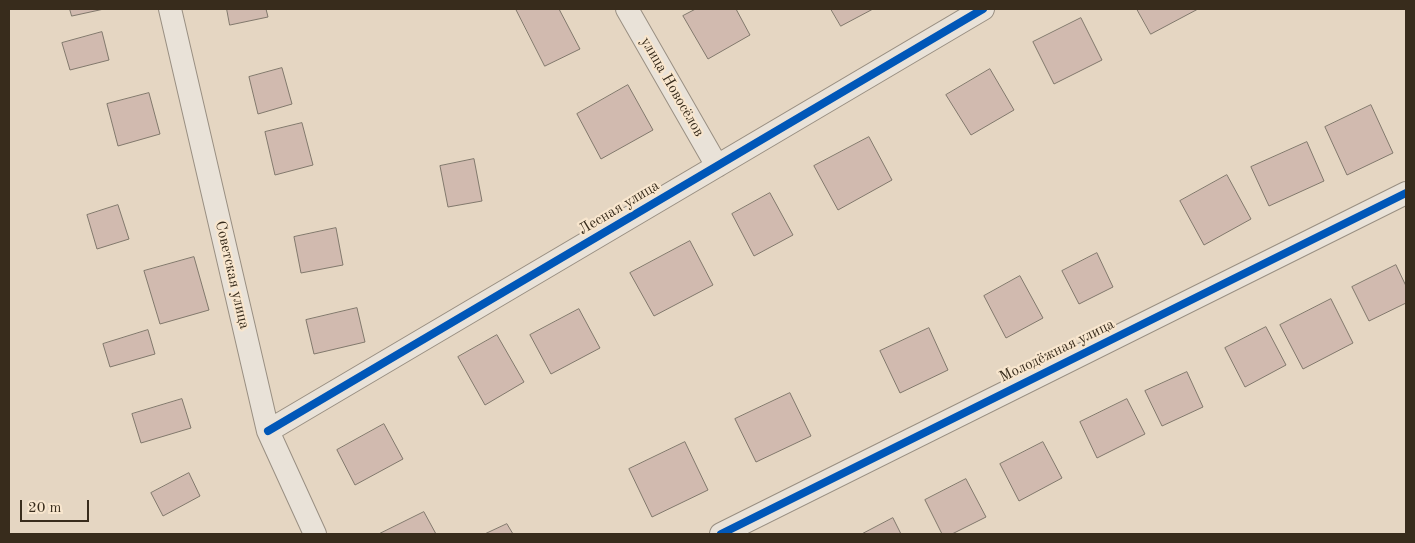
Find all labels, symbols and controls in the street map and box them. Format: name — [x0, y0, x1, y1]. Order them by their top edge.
street label: улица Новосёлов — [636, 34, 708, 140]
street label: Лесная улица — [575, 177, 663, 239]
street label: Советская улица — [211, 219, 253, 331]
street label: Молодёжная улица — [997, 315, 1117, 387]
scale bar — [22, 490, 91, 522]
text: 20 m — [28, 501, 62, 516]

